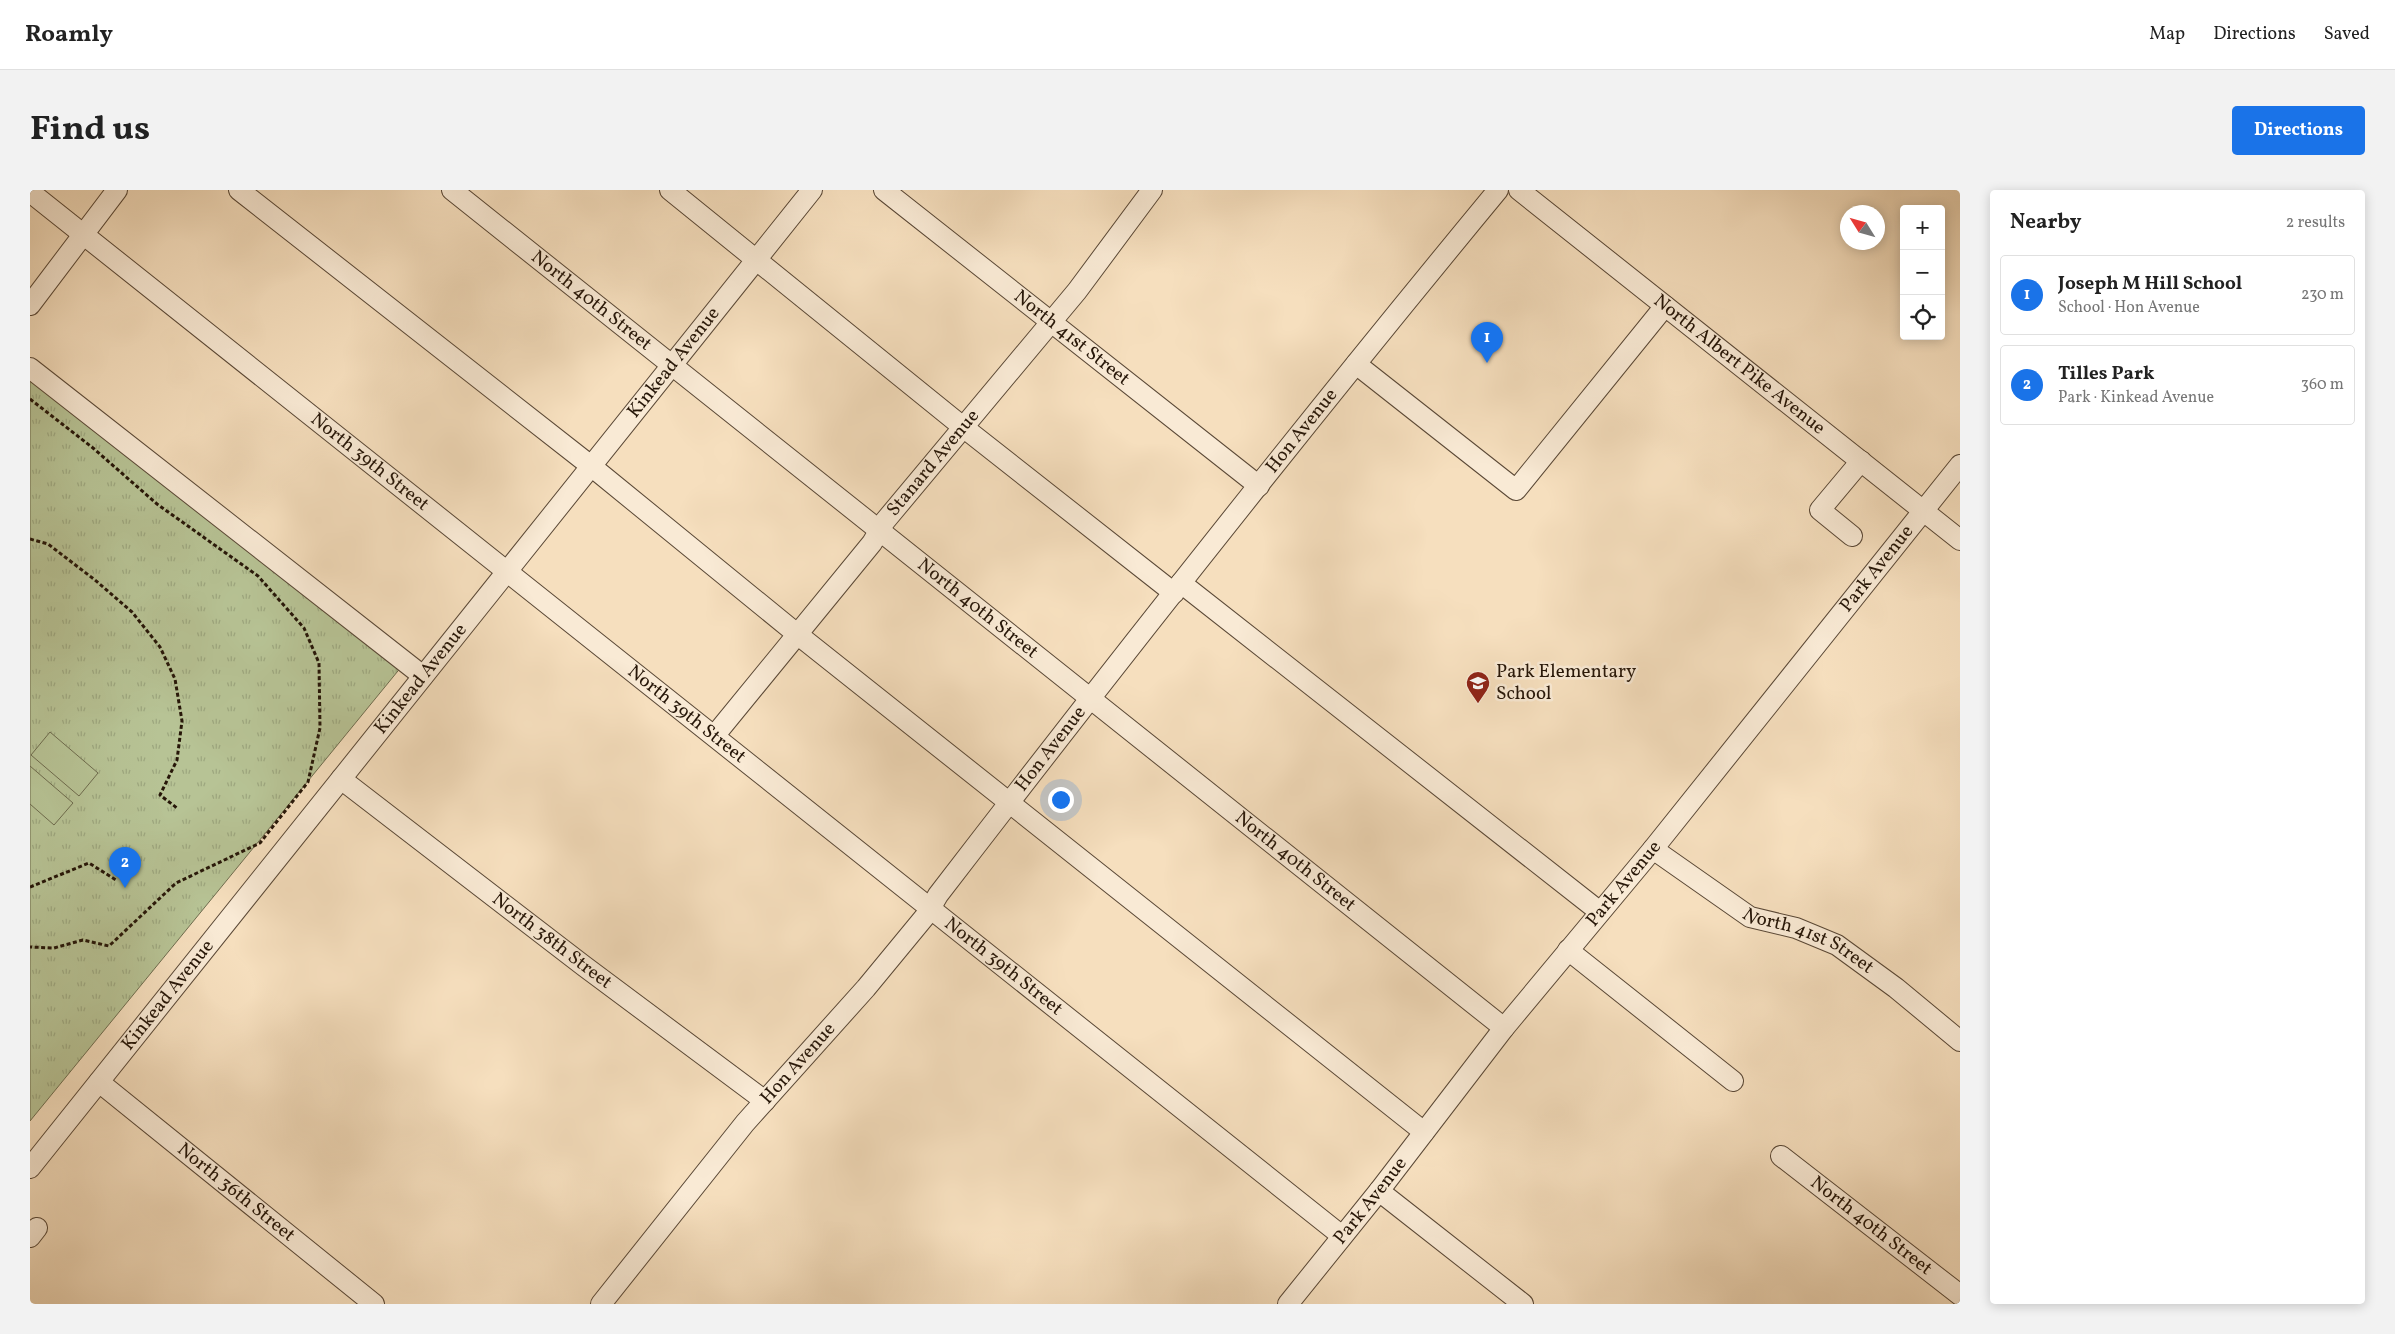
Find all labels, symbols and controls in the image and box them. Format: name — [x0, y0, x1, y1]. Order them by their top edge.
text: Roamly — [25, 18, 113, 52]
text: Map — [2149, 22, 2185, 47]
text: Directions — [2213, 22, 2296, 47]
text: Saved — [2324, 22, 2370, 47]
text: Find us — [30, 106, 150, 154]
button: Directions — [2232, 106, 2365, 155]
north arrow — [1840, 205, 1885, 250]
map controls — [1900, 205, 1945, 340]
button: + — [1900, 205, 1945, 250]
text: Nearby — [2010, 208, 2081, 237]
text: 2 results — [2286, 212, 2345, 234]
street label: North 40th Street — [525, 245, 657, 357]
button: − — [1900, 250, 1945, 295]
text: Joseph M Hill School — [2058, 271, 2242, 297]
street label: North 41st Street — [1008, 284, 1135, 392]
text: 1 — [2024, 284, 2030, 306]
text: 230 m — [2301, 284, 2344, 306]
street label: North Albert Pike Avenue — [1648, 288, 1831, 441]
button: locate — [1900, 295, 1945, 340]
text: School · Hon Avenue — [2058, 297, 2200, 319]
street label: Kinkead Avenue — [621, 302, 726, 424]
pin: 1 — [1471, 322, 1503, 363]
text: Tilles Park — [2058, 361, 2154, 387]
text: 2 — [2023, 374, 2031, 396]
text: 360 m — [2301, 374, 2344, 396]
street label: Hon Avenue — [1260, 383, 1344, 479]
text: Park · Kinkead Avenue — [2058, 387, 2214, 409]
street label: Stanard Avenue — [881, 404, 986, 522]
street label: North 39th Street — [305, 407, 435, 518]
street label: Park Avenue — [1834, 520, 1920, 618]
street label: North 40th Street — [912, 552, 1044, 665]
street label: Kinkead Avenue — [369, 618, 473, 740]
street label: North 39th Street — [622, 659, 752, 770]
place label: Park Elementary School — [1496, 659, 1636, 707]
school or university icon: Park Elementary School — [1465, 670, 1491, 704]
street label: Hon Avenue — [1009, 701, 1092, 797]
your location — [1048, 787, 1074, 813]
street label: North 40th Street — [1229, 805, 1361, 918]
street label: Park Avenue — [1580, 835, 1668, 932]
pin: 2 — [109, 847, 141, 888]
street label: North 38th Street — [486, 887, 618, 996]
street label: North 41st Street — [1737, 902, 1879, 981]
street label: North 39th Street — [939, 911, 1068, 1022]
street label: Kinkead Avenue — [116, 934, 220, 1056]
street label: Hon Avenue — [755, 1017, 842, 1110]
street label: North 36th Street — [171, 1137, 301, 1248]
street label: Park Avenue — [1328, 1152, 1413, 1250]
street label: North 40th Street — [1805, 1170, 1938, 1282]

